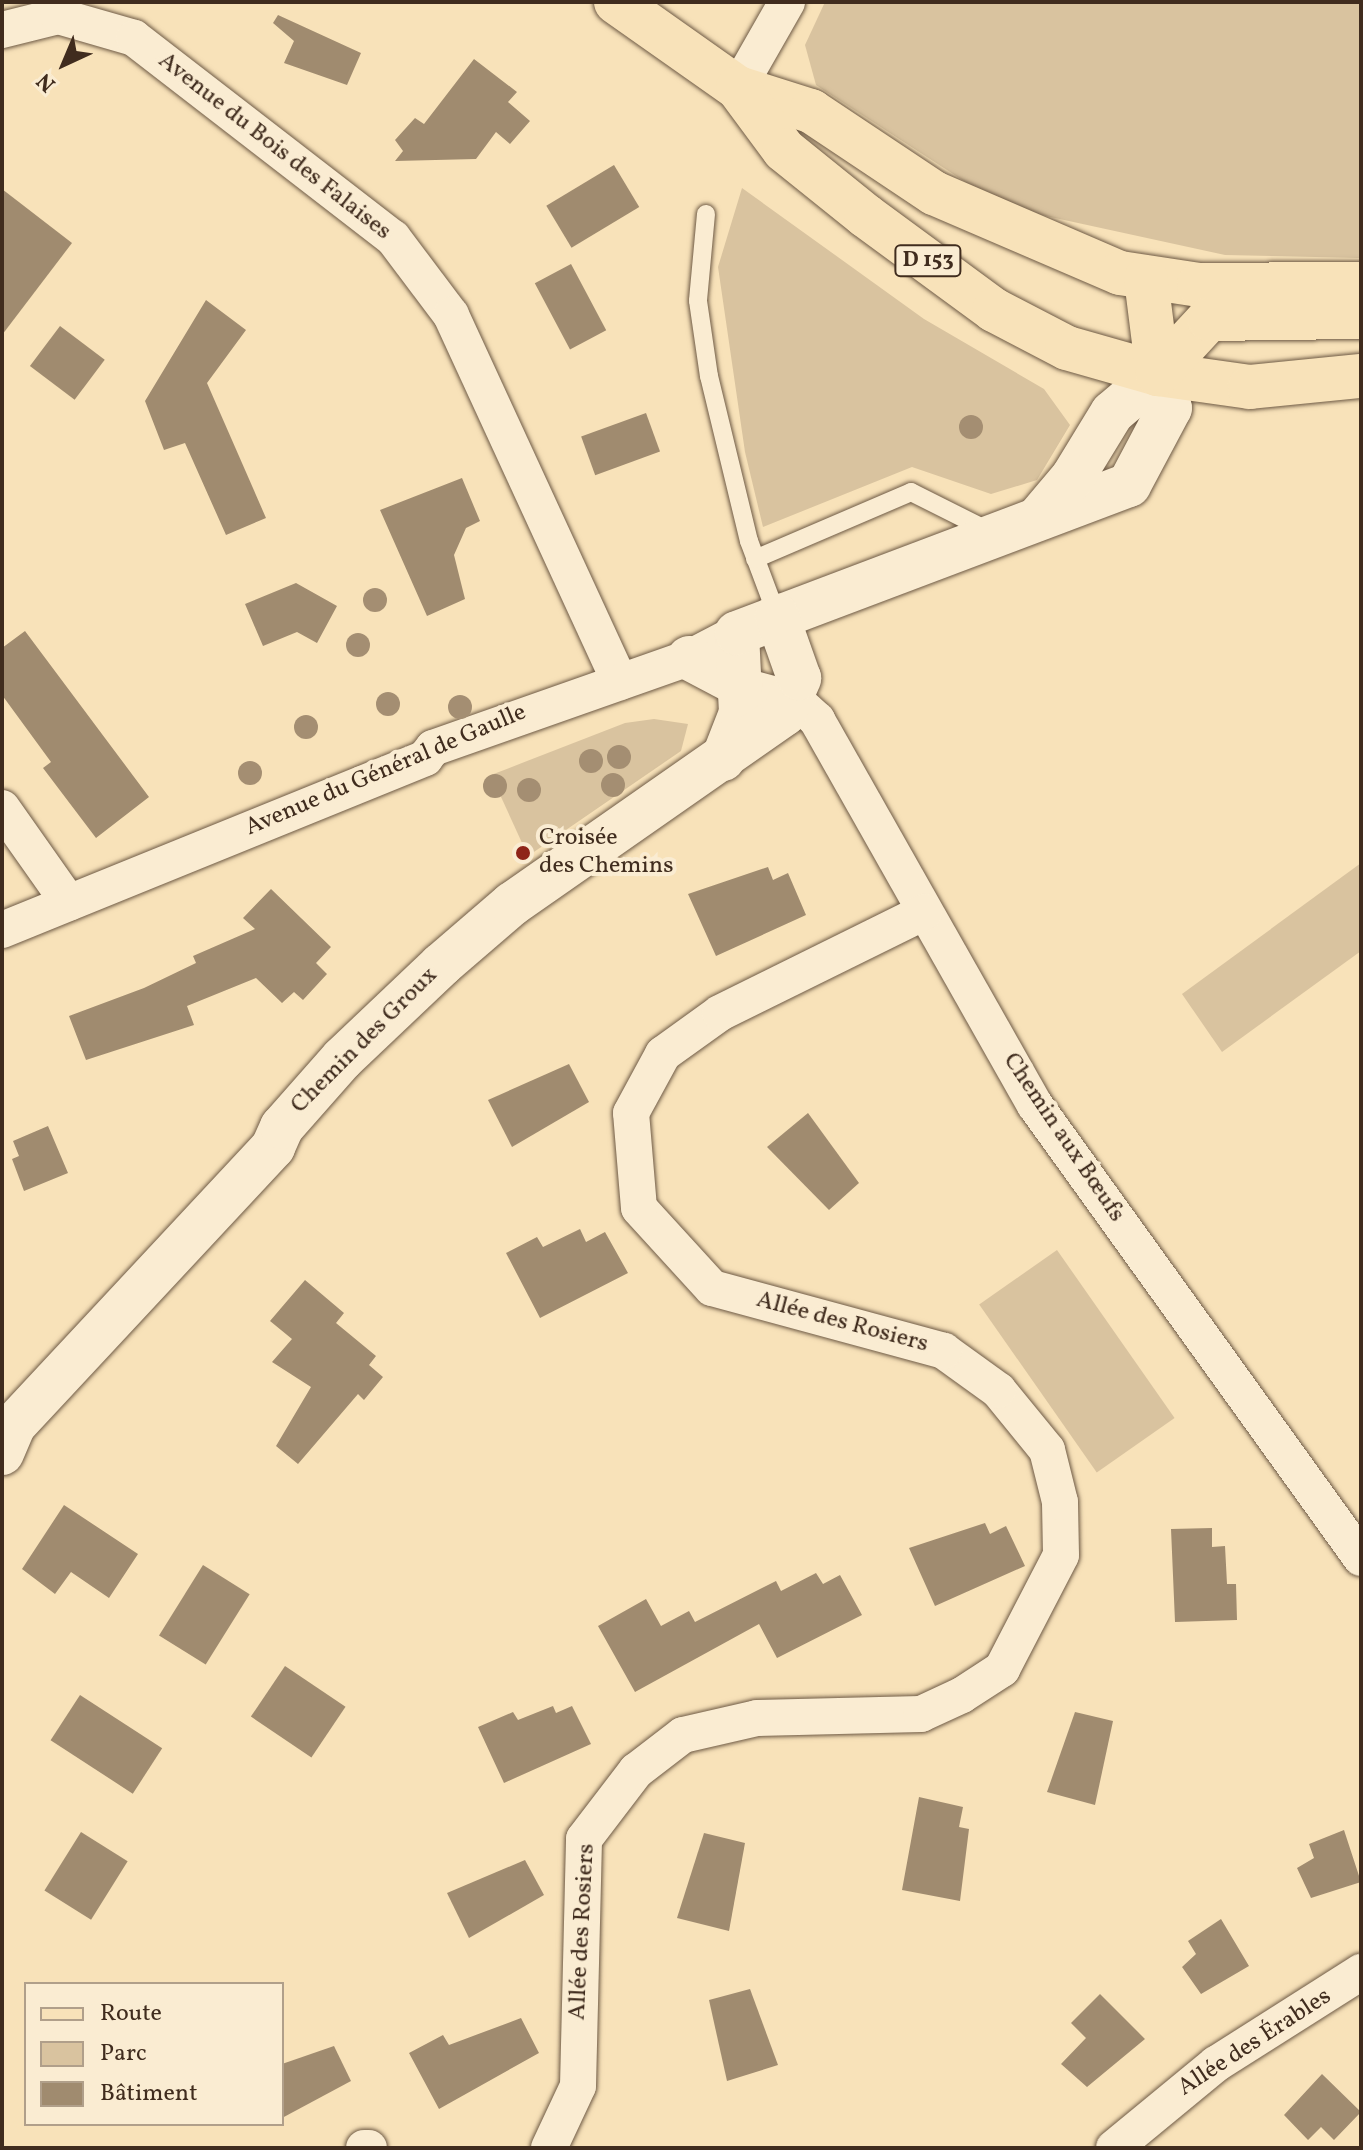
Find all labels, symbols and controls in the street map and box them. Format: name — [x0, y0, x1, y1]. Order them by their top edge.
north arrow — [24, 24, 104, 104]
street label: Avenue du Bois des Falaises — [152, 47, 396, 247]
text: N — [30, 65, 64, 98]
road number: D 153 — [894, 243, 962, 279]
street label: Avenue du Général de Gaulle — [241, 699, 531, 843]
place label: Croisée des Chemins — [539, 825, 673, 881]
marker: Croisée des Chemins — [514, 844, 532, 862]
street label: Chemin des Groux — [286, 962, 444, 1120]
street label: Chemin aux Bœufs — [996, 1048, 1130, 1228]
street label: Allée des Rosiers — [753, 1286, 931, 1360]
street label: Allée des Rosiers — [564, 1843, 602, 2021]
legend — [24, 1982, 284, 2126]
street label: Allée des Érables — [1173, 1983, 1337, 2103]
text: Route — [100, 1997, 162, 2031]
text: Parc — [100, 2037, 147, 2071]
text: Bâtiment — [100, 2077, 198, 2111]

